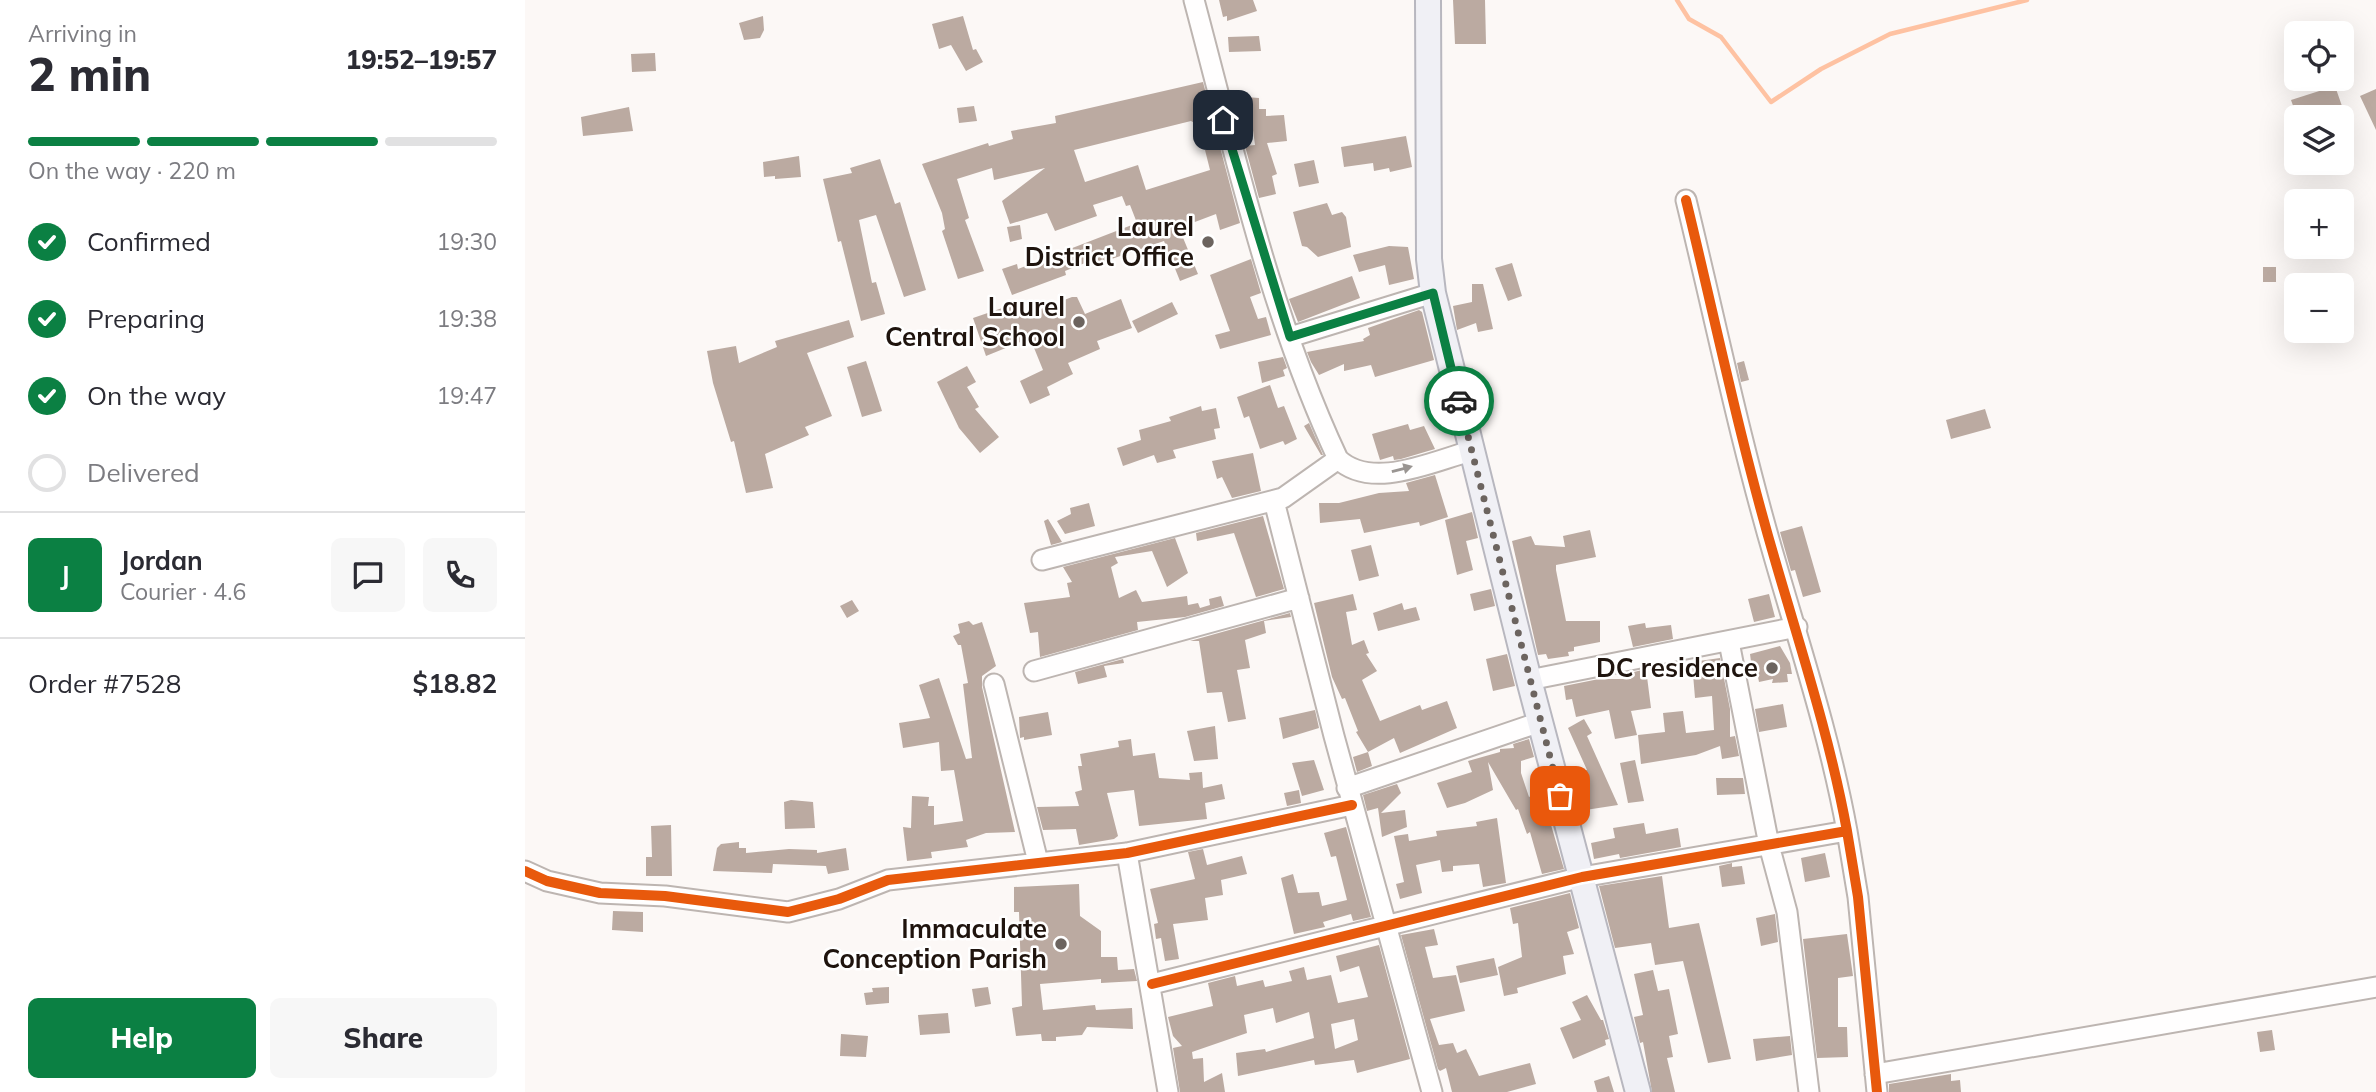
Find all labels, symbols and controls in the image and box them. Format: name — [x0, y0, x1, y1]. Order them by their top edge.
text: Arriving in — [28, 19, 137, 48]
map controls — [2284, 21, 2354, 343]
button: locate — [2284, 21, 2354, 91]
text: 19:52–19:57 — [346, 43, 497, 76]
text: 2 min — [28, 45, 151, 103]
pin — [1193, 90, 1253, 150]
icon: home — [1204, 101, 1242, 139]
button: layers — [2284, 105, 2354, 175]
text: On the way · 220 m — [28, 156, 236, 185]
button: + — [2284, 189, 2354, 259]
place label: Laurel District Office — [1025, 210, 1194, 273]
icon: check — [28, 223, 66, 261]
text: Confirmed — [87, 225, 211, 258]
text: 19:30 — [437, 227, 497, 256]
marker: Laurel District Office — [1200, 234, 1216, 250]
button: − — [2284, 273, 2354, 343]
place label: Laurel Central School — [885, 290, 1065, 353]
icon: check — [28, 300, 66, 338]
text: Preparing — [87, 302, 205, 335]
text: 19:38 — [437, 304, 497, 333]
marker: Laurel Central School — [1071, 314, 1087, 330]
courier — [1424, 366, 1494, 436]
icon: check — [28, 377, 66, 415]
text: On the way — [87, 379, 226, 412]
text: 19:47 — [437, 381, 497, 410]
icon: car — [1440, 382, 1478, 420]
text: Delivered — [87, 456, 200, 489]
one-way arrow — [1391, 463, 1413, 474]
button: chat — [331, 538, 405, 612]
button: phone — [423, 538, 497, 612]
text: Jordan — [120, 544, 203, 577]
text: J — [60, 559, 70, 592]
text: Courier · 4.6 — [120, 577, 246, 606]
place label: DC residence — [1596, 651, 1758, 684]
marker: DC residence — [1764, 660, 1780, 676]
text: Order #7528 — [28, 667, 181, 700]
text: $18.82 — [413, 667, 497, 700]
pin — [1530, 766, 1590, 826]
icon: bag — [1541, 777, 1579, 815]
place label: Immaculate Conception Parish — [823, 912, 1047, 975]
marker: Immaculate Conception Parish — [1053, 936, 1069, 952]
button: Help — [28, 998, 256, 1078]
button: Share — [270, 998, 497, 1078]

